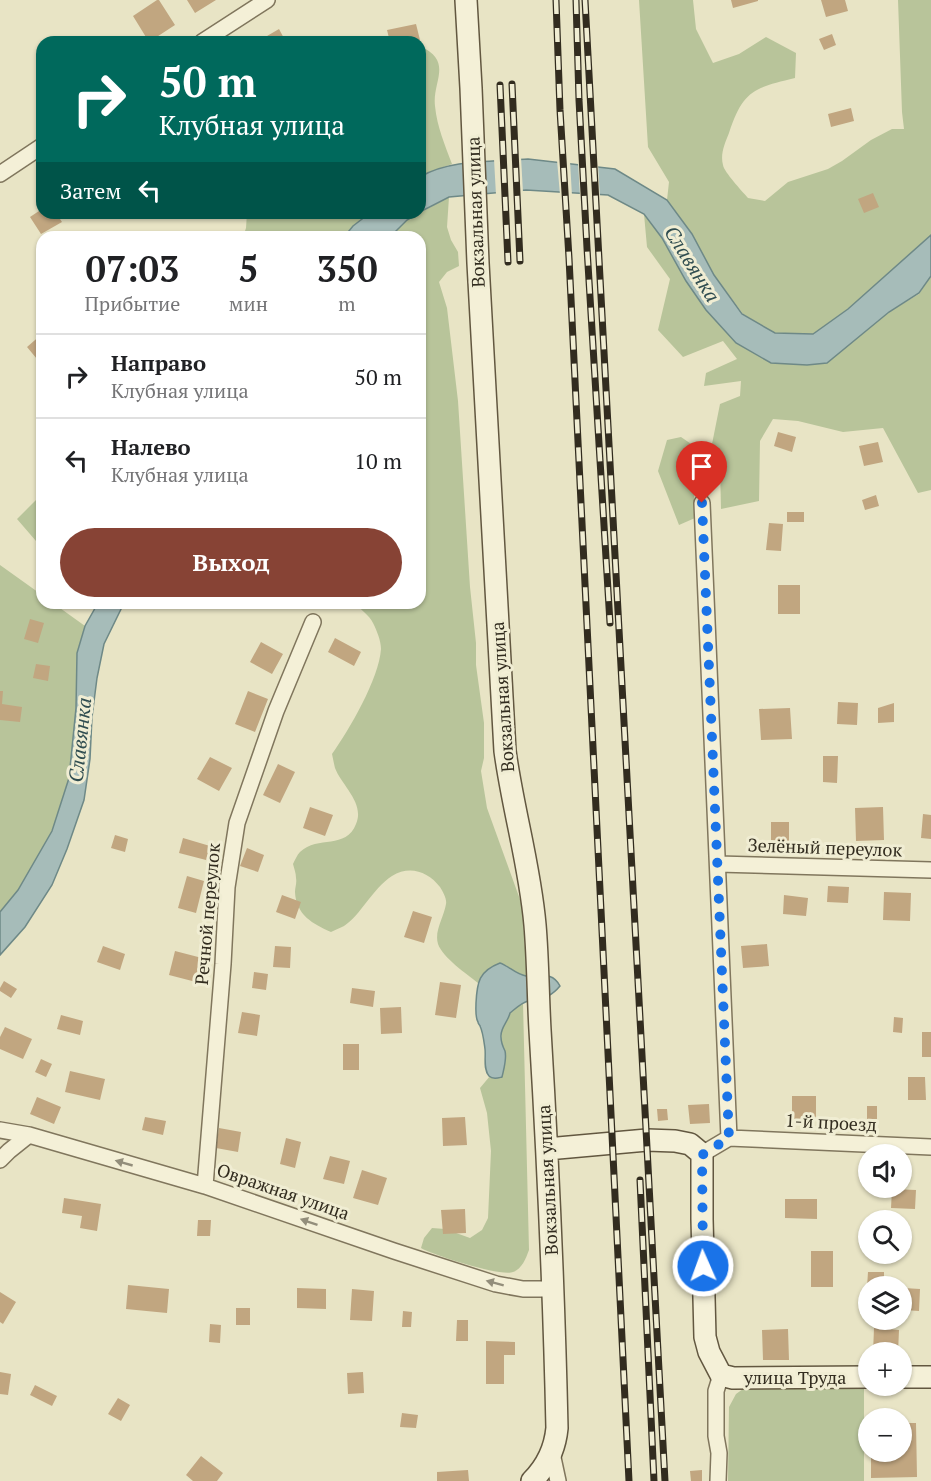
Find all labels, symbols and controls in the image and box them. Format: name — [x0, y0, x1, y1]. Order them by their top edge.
text: 50 m — [159, 53, 257, 109]
icon: right — [60, 60, 138, 138]
text: Клубная улица — [159, 107, 345, 143]
street label: Вокзальная улица — [460, 136, 490, 288]
icon: left — [133, 174, 166, 207]
text: Затем — [60, 176, 121, 205]
water label: Славянка — [658, 220, 726, 307]
text: 07:03 — [86, 245, 179, 292]
text: 5 — [238, 245, 259, 292]
text: 350 — [316, 245, 378, 292]
text: Прибытие — [84, 290, 180, 317]
text: мин — [229, 290, 268, 317]
text: m — [338, 290, 356, 317]
text: Направо — [111, 348, 206, 377]
icon: right — [60, 360, 93, 393]
text: 50 m — [354, 362, 402, 391]
text: Клубная улица — [111, 377, 249, 404]
text: Налево — [111, 432, 191, 461]
pin — [676, 441, 727, 503]
icon: left — [60, 444, 93, 477]
text: 10 m — [354, 446, 402, 475]
icon: arrive — [685, 450, 718, 483]
text: Клубная улица — [111, 461, 249, 488]
button: Выход — [60, 528, 402, 597]
street label: Вокзальная улица — [485, 621, 519, 773]
water label: Славянка — [62, 696, 97, 784]
street label: Зелёный переулок — [747, 832, 903, 862]
street label: Речной переулок — [189, 842, 225, 986]
street label: Вокзальная улица — [531, 1104, 563, 1256]
street label: 1-й проезд — [785, 1108, 877, 1136]
map controls — [858, 1144, 912, 1462]
button: sound — [858, 1144, 912, 1198]
street label: Овражная улица — [214, 1157, 353, 1225]
one-way arrow — [114, 1158, 132, 1167]
button: search — [858, 1210, 912, 1264]
one-way arrow — [300, 1217, 318, 1226]
position arrow — [671, 1234, 735, 1298]
button: layers — [858, 1276, 912, 1330]
one-way arrow — [485, 1277, 504, 1287]
button: + — [858, 1342, 912, 1396]
street label: улица Труда — [743, 1365, 846, 1389]
button: − — [858, 1408, 912, 1462]

